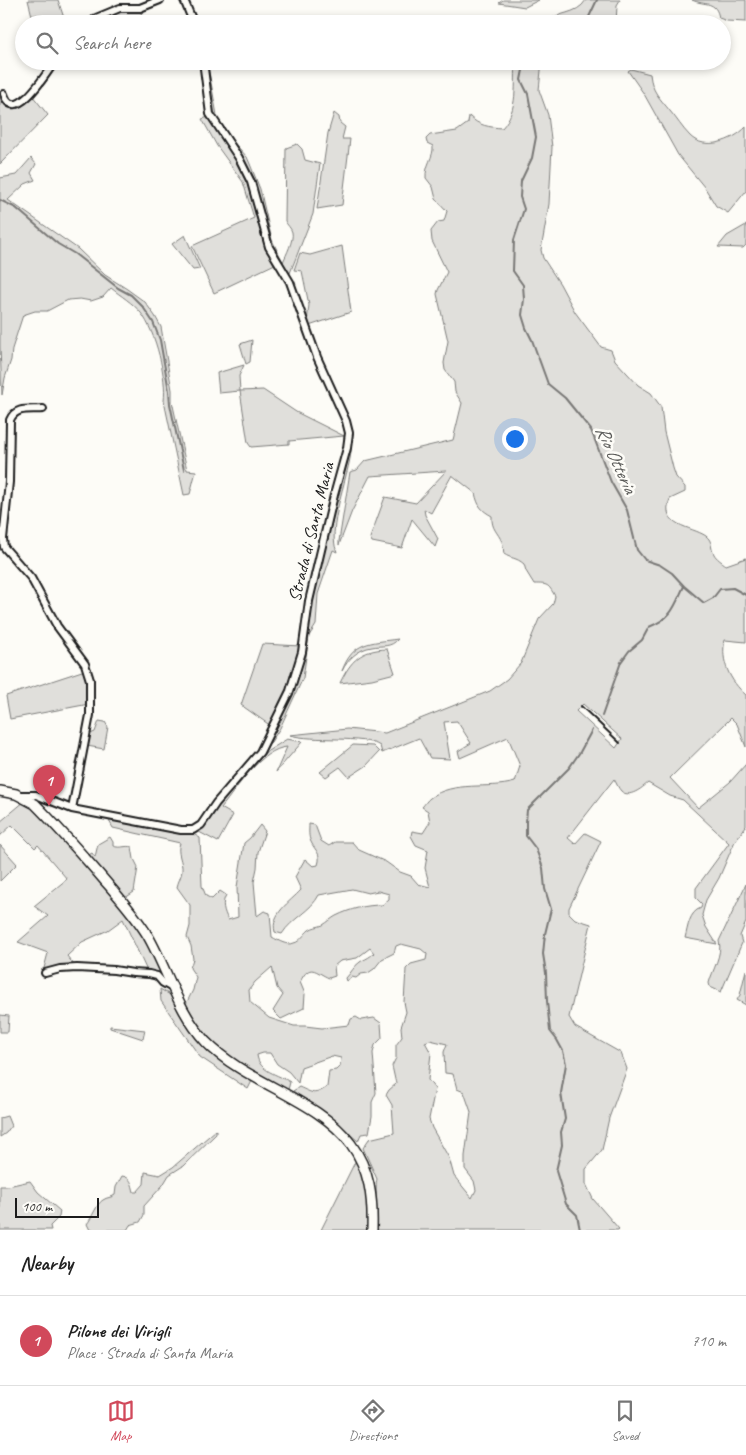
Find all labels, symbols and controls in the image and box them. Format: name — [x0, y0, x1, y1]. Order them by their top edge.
search box — [15, 15, 731, 70]
icon: search — [33, 29, 61, 57]
text: Search here — [73, 31, 150, 55]
water label: Rio Otteria — [590, 422, 643, 499]
your location — [502, 426, 528, 452]
street label: Strada di Santa Maria — [283, 459, 339, 604]
pin: 1 — [33, 765, 65, 806]
scale bar — [15, 1195, 99, 1218]
text: 100 m — [22, 1198, 52, 1215]
text: Nearby — [20, 1250, 73, 1276]
text: Pilone dei Virigli — [67, 1319, 170, 1343]
text: 1 — [32, 1331, 40, 1351]
text: 710 m — [692, 1331, 726, 1351]
text: Place · Strada di Santa Maria — [67, 1343, 232, 1363]
tab: Map — [107, 1397, 135, 1444]
tab: Directions — [349, 1397, 397, 1444]
tab: Saved — [611, 1397, 639, 1444]

